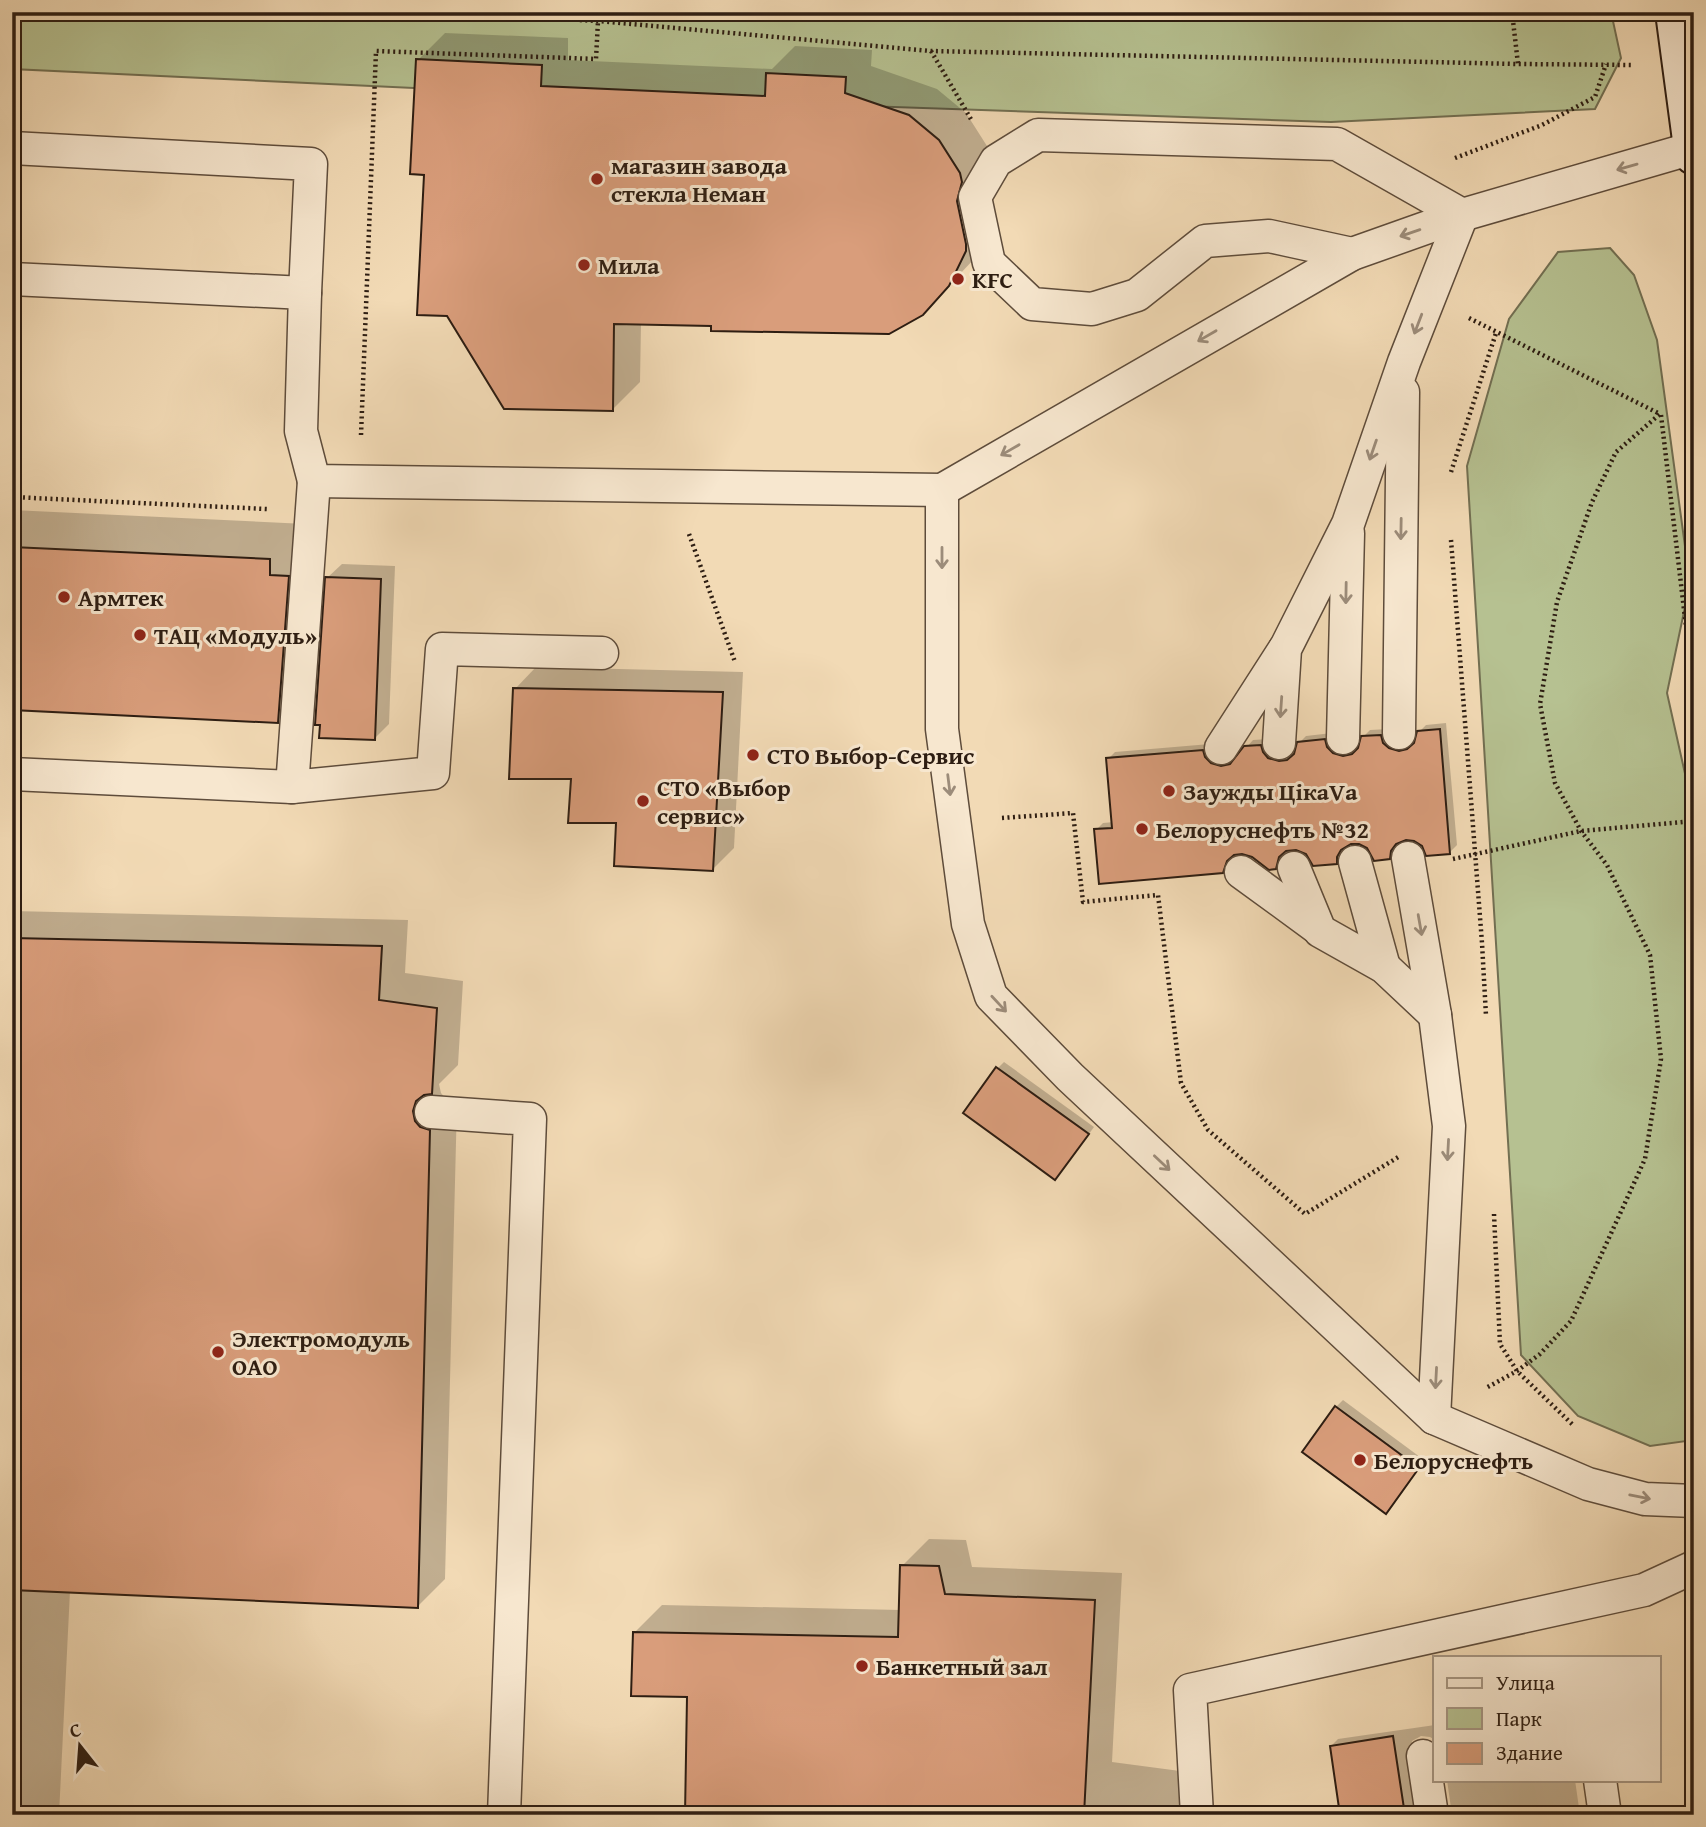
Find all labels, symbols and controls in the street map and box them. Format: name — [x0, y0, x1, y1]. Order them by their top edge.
place label: магазин завода стекла Неман — [611, 148, 788, 211]
one-way arrow — [1616, 162, 1638, 175]
marker: магазин завода стекла Неман — [589, 171, 605, 187]
one-way arrow — [1399, 228, 1421, 240]
place label: Мила — [598, 248, 660, 283]
marker: Мила — [576, 257, 592, 273]
place label: KFC — [972, 262, 1013, 297]
marker: KFC — [950, 271, 966, 287]
one-way arrow — [1411, 313, 1424, 334]
one-way arrow — [1198, 329, 1218, 343]
one-way arrow — [1366, 439, 1378, 461]
one-way arrow — [1001, 443, 1021, 457]
one-way arrow — [1395, 517, 1408, 540]
one-way arrow — [935, 546, 949, 569]
place label: Армтек — [78, 580, 164, 615]
one-way arrow — [1340, 581, 1353, 604]
marker: Армтек — [56, 589, 72, 605]
place label: ТАЦ «Модуль» — [154, 618, 317, 653]
marker: ТАЦ «Модуль» — [132, 627, 148, 643]
one-way arrow — [1275, 696, 1288, 719]
place label: СТО Выбор-Сервис — [767, 738, 974, 773]
marker: СТО Выбор-Сервис — [745, 747, 761, 763]
place label: СТО «Выбор сервис» — [657, 770, 791, 833]
one-way arrow — [942, 773, 955, 796]
place label: Заужды ЦікаVа — [1183, 774, 1358, 809]
marker: Заужды ЦікаVа — [1161, 783, 1177, 799]
marker: СТО «Выбор сервис» — [635, 793, 651, 809]
place label: Белоруснефть №32 — [1156, 812, 1369, 847]
marker: Белоруснефть №32 — [1134, 821, 1150, 837]
one-way arrow — [1414, 913, 1427, 936]
one-way arrow — [991, 995, 1007, 1013]
one-way arrow — [1441, 1139, 1454, 1162]
one-way arrow — [1153, 1155, 1171, 1171]
place label: Электромодуль ОАО — [232, 1321, 410, 1384]
marker: Электромодуль ОАО — [210, 1344, 226, 1360]
one-way arrow — [1429, 1366, 1442, 1388]
place label: Белоруснефть — [1374, 1443, 1533, 1478]
marker: Белоруснефть — [1352, 1452, 1368, 1468]
one-way arrow — [1628, 1491, 1651, 1504]
place label: Банкетный зал — [876, 1649, 1048, 1684]
legend — [1433, 1656, 1660, 1782]
marker: Банкетный зал — [854, 1658, 870, 1674]
text: Улица — [1496, 1667, 1555, 1698]
text: Парк — [1496, 1703, 1542, 1734]
north arrow — [46, 1712, 116, 1782]
text: С — [66, 1715, 85, 1745]
text: Здание — [1496, 1737, 1563, 1768]

